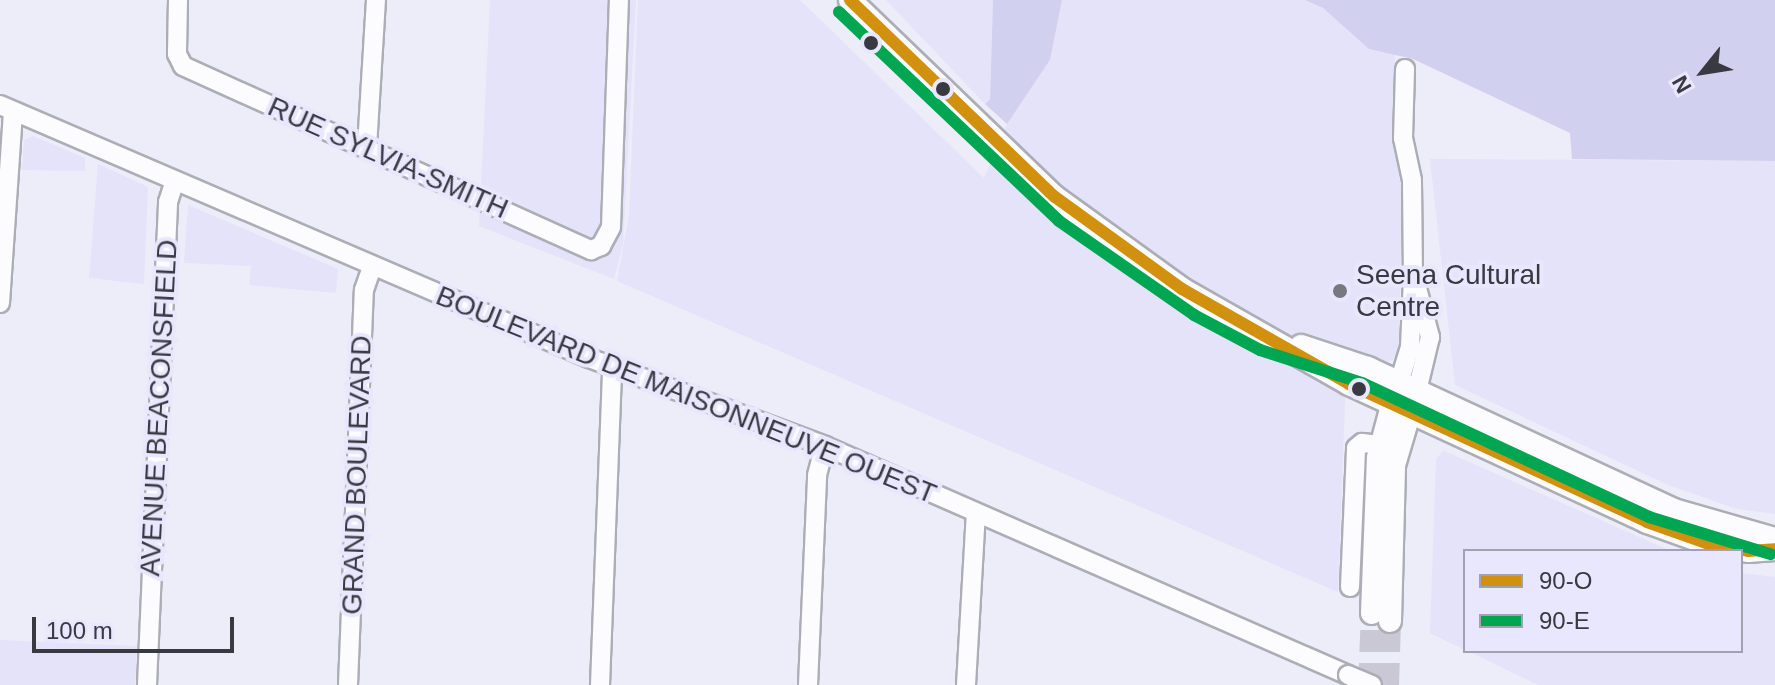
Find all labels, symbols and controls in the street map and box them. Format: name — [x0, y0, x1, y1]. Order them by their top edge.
north arrow — [1663, 32, 1743, 112]
unlabelled marker — [863, 35, 879, 51]
text: N — [1667, 71, 1697, 97]
unlabelled marker — [935, 81, 951, 97]
street label: RUE SYLVIA-SMITH — [263, 90, 513, 226]
street label: AVENUE BEACONSFIELD — [133, 239, 185, 577]
place label: Seena Cultural Centre — [1356, 258, 1541, 324]
street label: BOULEVARD DE MAISONNEUVE OUEST — [431, 279, 941, 511]
marker: Seena Cultural Centre — [1331, 282, 1349, 300]
street label: GRAND BOULEVARD — [335, 335, 379, 615]
unlabelled marker — [1351, 381, 1367, 397]
legend — [1463, 549, 1743, 653]
text: 90-O — [1539, 567, 1592, 594]
scale bar — [36, 601, 238, 651]
text: 90-E — [1539, 607, 1590, 634]
text: 100 m — [46, 617, 113, 644]

